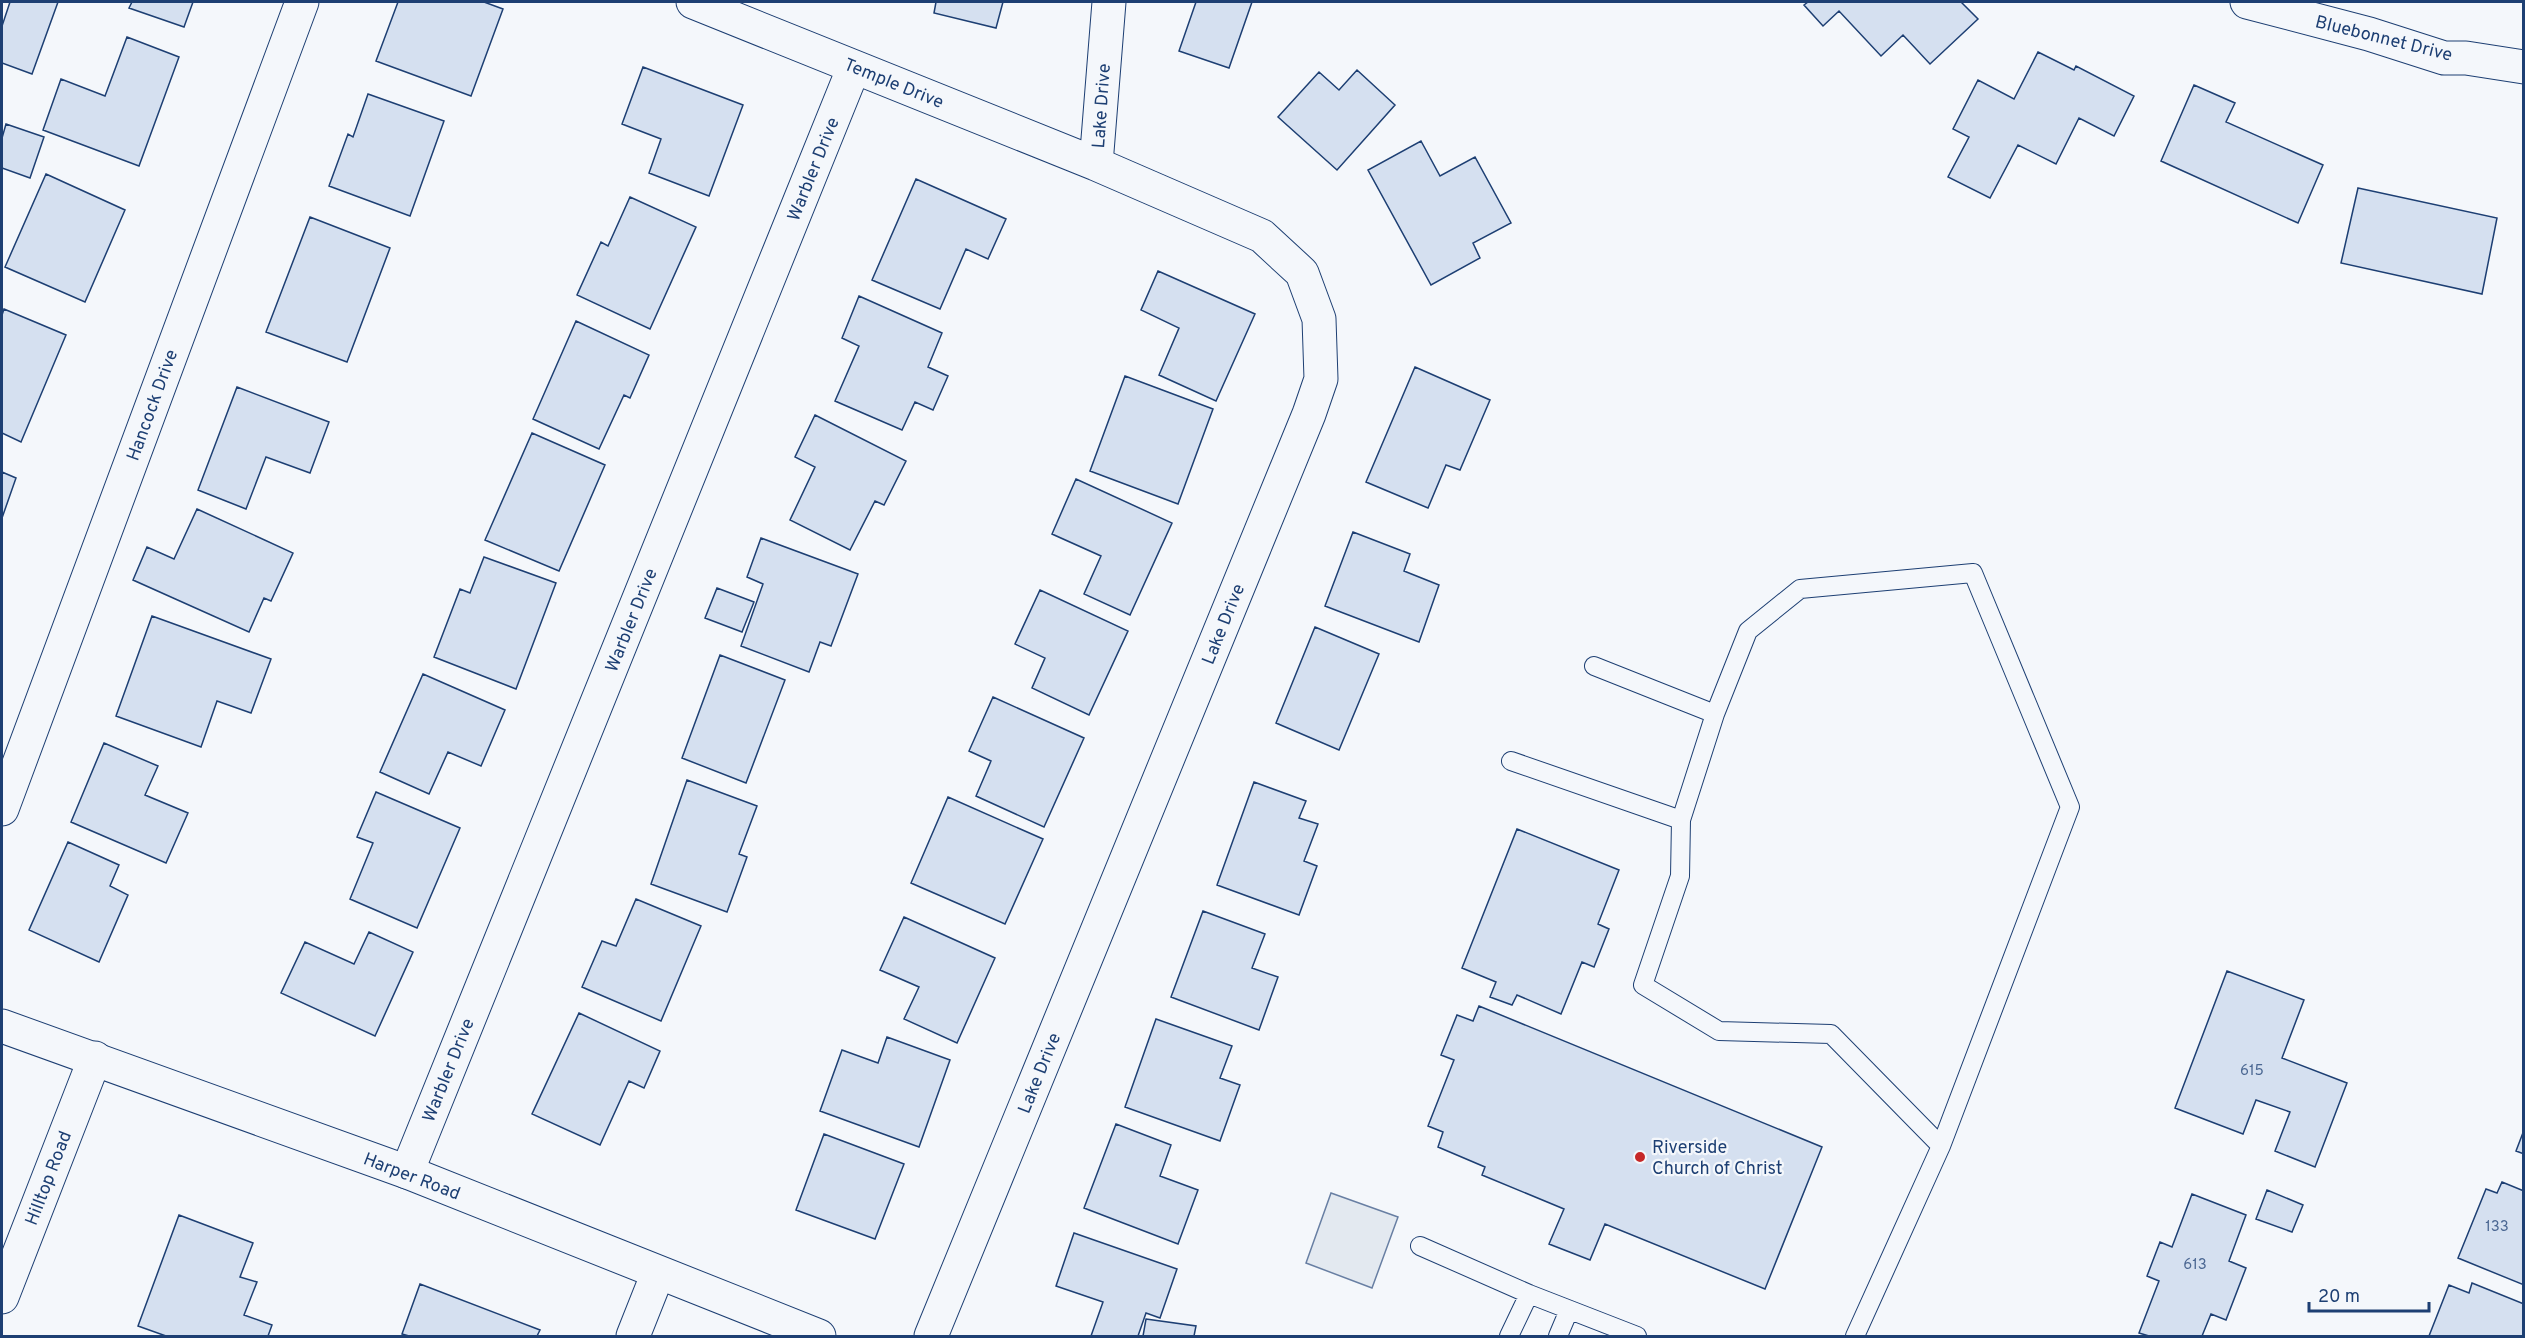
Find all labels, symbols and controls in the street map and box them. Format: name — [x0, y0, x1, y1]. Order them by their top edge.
street label: Bluebonnet Drive — [2313, 11, 2455, 68]
street label: Temple Drive — [840, 54, 947, 115]
street label: Lake Drive — [1088, 63, 1117, 149]
street label: Warbler Drive — [783, 114, 846, 225]
street label: Hancock Drive — [123, 347, 184, 464]
street label: Warbler Drive — [601, 565, 664, 676]
street label: Lake Drive — [1198, 581, 1251, 668]
street label: Warbler Drive — [418, 1015, 481, 1126]
street label: Lake Drive — [1014, 1030, 1067, 1117]
house number: 615 — [2240, 1062, 2264, 1081]
street label: Hilltop Road — [21, 1128, 78, 1229]
place label: Riverside Church of Christ — [1652, 1137, 1783, 1181]
street label: Harper Road — [360, 1148, 463, 1206]
marker: Riverside Church of Christ — [1633, 1150, 1647, 1164]
house number: 133 — [2485, 1218, 2509, 1237]
house number: 613 — [2183, 1256, 2207, 1275]
scale bar — [2309, 1275, 2429, 1313]
text: 20 m — [2318, 1286, 2360, 1309]

